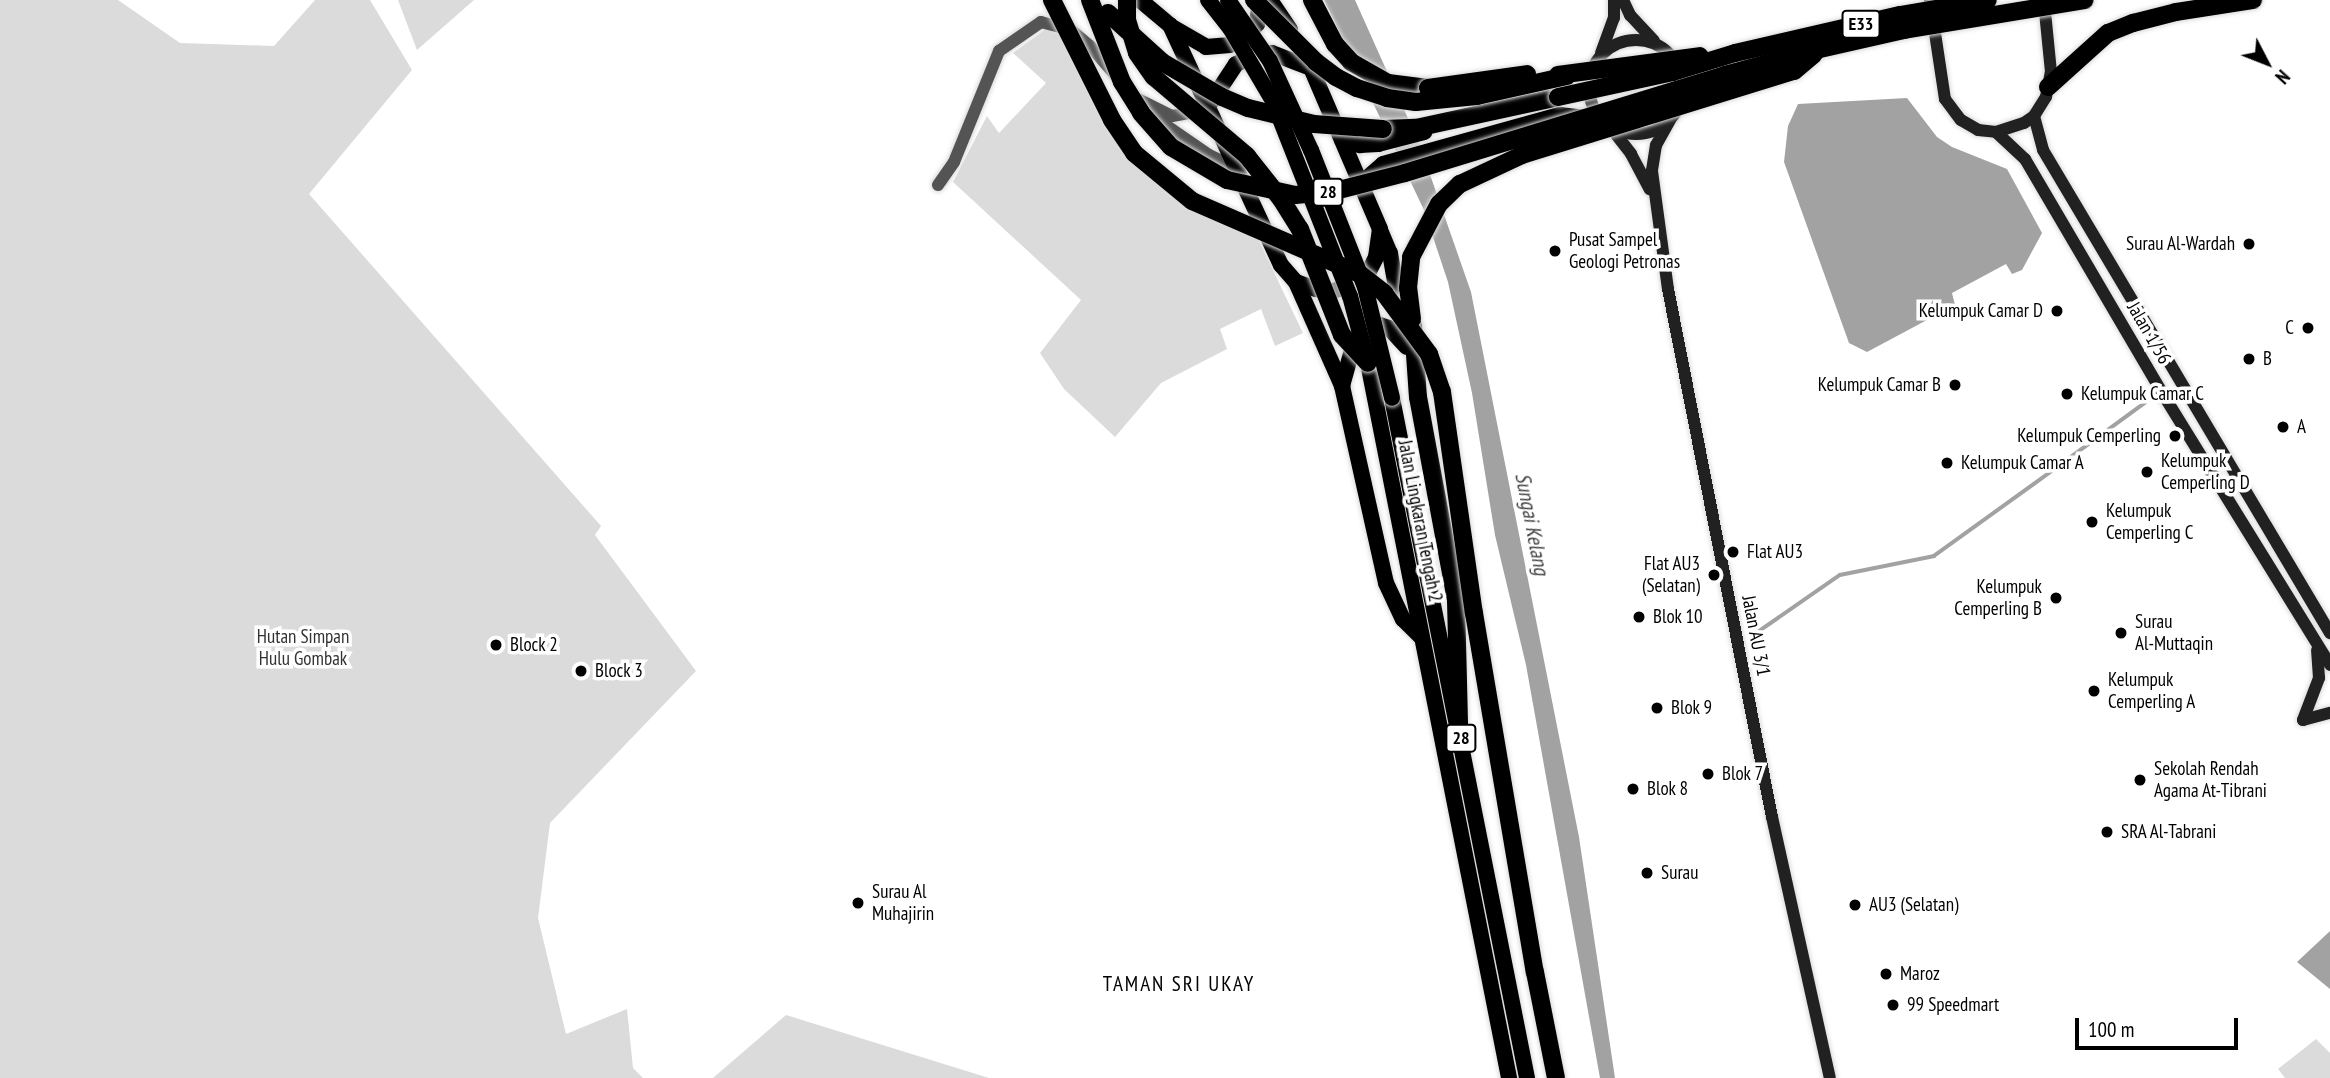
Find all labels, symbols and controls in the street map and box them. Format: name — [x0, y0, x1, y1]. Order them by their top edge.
road number: E33 — [1840, 9, 1882, 38]
north arrow — [2232, 28, 2302, 98]
text: N — [2270, 65, 2295, 89]
road number: 28 — [1312, 177, 1344, 206]
place label: Pusat Sampel Geologi Petronas — [1569, 229, 1680, 273]
place label: Surau Al-Wardah — [2126, 233, 2235, 255]
marker: Surau Al-Wardah — [2241, 236, 2257, 252]
marker: Pusat Sampel Geologi Petronas — [1547, 243, 1563, 259]
street label: Jalan 1/56 — [2122, 298, 2176, 368]
place label: Kelumpuk Camar D — [1918, 300, 2043, 322]
marker: Kelumpuk Camar D — [2049, 303, 2065, 319]
place label: C — [2285, 317, 2294, 339]
marker: C — [2300, 320, 2316, 336]
place label: B — [2263, 348, 2272, 370]
marker: B — [2241, 351, 2257, 367]
place label: Kelumpuk Camar B — [1817, 374, 1941, 396]
marker: Kelumpuk Camar B — [1947, 377, 1963, 393]
place label: Kelumpuk Camar C — [2081, 383, 2204, 405]
marker: Kelumpuk Camar C — [2059, 386, 2075, 402]
place label: A — [2297, 416, 2306, 438]
marker: A — [2275, 419, 2291, 435]
place label: Kelumpuk Cemperling — [2017, 425, 2161, 447]
marker: Kelumpuk Cemperling — [2167, 428, 2183, 444]
street label: Jalan Lingkaran Tengah 2 — [1393, 438, 1447, 604]
place label: Kelumpuk Cemperling D — [2161, 450, 2250, 494]
place label: Kelumpuk Camar A — [1961, 452, 2085, 474]
marker: Kelumpuk Camar A — [1939, 455, 1955, 471]
marker: Kelumpuk Cemperling D — [2139, 464, 2155, 480]
water label: Sungai Kelang — [1510, 471, 1554, 577]
place label: Kelumpuk Cemperling C — [2106, 500, 2194, 544]
marker: Kelumpuk Cemperling C — [2084, 514, 2100, 530]
place label: Flat AU3 — [1747, 541, 1804, 563]
marker: Flat AU3 — [1725, 544, 1741, 560]
place label: Flat AU3 (Selatan) — [1642, 553, 1700, 597]
marker: Flat AU3 (Selatan) — [1706, 567, 1722, 583]
place label: Kelumpuk Cemperling B — [1954, 576, 2042, 620]
marker: Kelumpuk Cemperling B — [2048, 590, 2064, 606]
street label: Jalan AU 3/1 — [1737, 593, 1775, 679]
place label: Blok 10 — [1653, 606, 1703, 628]
marker: Blok 10 — [1631, 609, 1647, 625]
place label: Surau Al-Muttaqin — [2135, 611, 2213, 655]
marker: Surau Al-Muttaqin — [2113, 625, 2129, 641]
park label: Hutan Simpan Hulu Gombak — [257, 626, 349, 670]
place label: Block 2 — [510, 634, 558, 656]
marker: Block 2 — [488, 637, 504, 653]
place label: Block 3 — [595, 660, 643, 682]
marker: Block 3 — [573, 663, 589, 679]
place label: Kelumpuk Cemperling A — [2108, 669, 2196, 713]
marker: Kelumpuk Cemperling A — [2086, 683, 2102, 699]
place label: Blok 9 — [1671, 697, 1713, 719]
marker: Blok 9 — [1649, 700, 1665, 716]
road number: 28 — [1445, 724, 1477, 752]
place label: Sekolah Rendah Agama At-Tibrani — [2154, 758, 2267, 802]
place label: Blok 7 — [1722, 763, 1764, 785]
marker: Blok 7 — [1700, 766, 1716, 782]
marker: Sekolah Rendah Agama At-Tibrani — [2132, 772, 2148, 788]
place label: Blok 8 — [1647, 778, 1689, 800]
marker: Blok 8 — [1625, 781, 1641, 797]
place label: SRA Al-Tabrani — [2121, 821, 2217, 843]
marker: SRA Al-Tabrani — [2099, 824, 2115, 840]
place label: Surau — [1661, 862, 1698, 884]
marker: Surau — [1639, 865, 1655, 881]
place label: Surau Al Muhajirin — [872, 881, 934, 925]
place label: AU3 (Selatan) — [1869, 894, 1958, 916]
marker: Surau Al Muhajirin — [850, 895, 866, 911]
marker: AU3 (Selatan) — [1847, 897, 1863, 913]
place label: Maroz — [1900, 963, 1940, 985]
marker: Maroz — [1878, 966, 1894, 982]
district label: TAMAN SRI UKAY — [1104, 971, 1254, 997]
place label: 99 Speedmart — [1907, 994, 1999, 1016]
marker: 99 Speedmart — [1885, 997, 1901, 1013]
scale bar — [2078, 1004, 2241, 1048]
text: 100 m — [2088, 1016, 2134, 1043]

